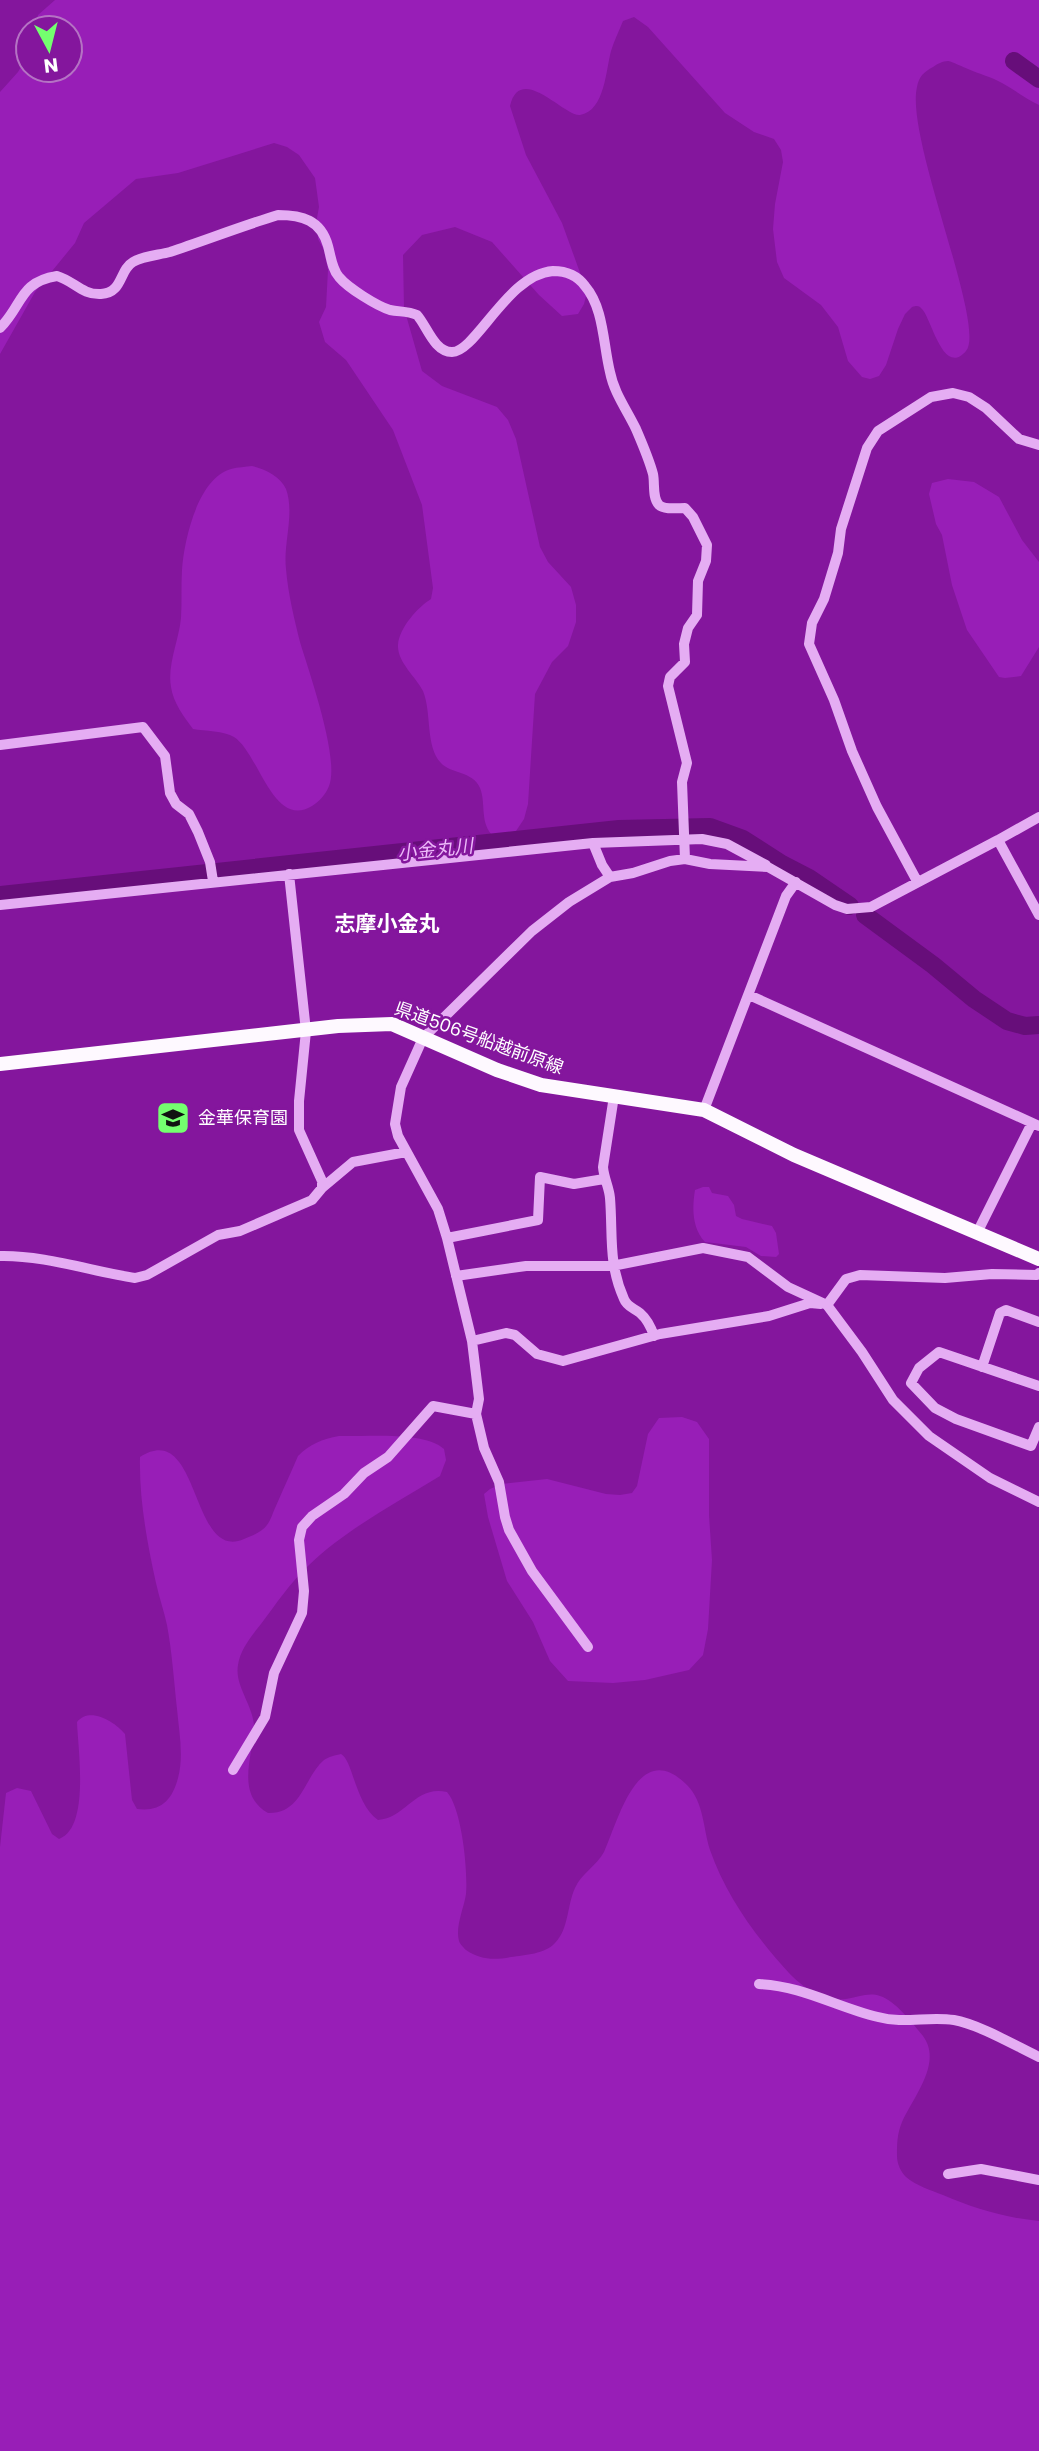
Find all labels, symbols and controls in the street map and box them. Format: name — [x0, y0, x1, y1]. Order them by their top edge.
north arrow — [14, 14, 84, 84]
text: N — [42, 51, 60, 80]
water label: 小金丸川 — [396, 832, 476, 867]
district label: 志摩小金丸 — [335, 909, 440, 938]
street label: 県道506号船越前原線 — [391, 995, 567, 1080]
school or university icon: 金華保育園 — [154, 1099, 192, 1137]
place label: 金華保育園 — [198, 1105, 288, 1130]

